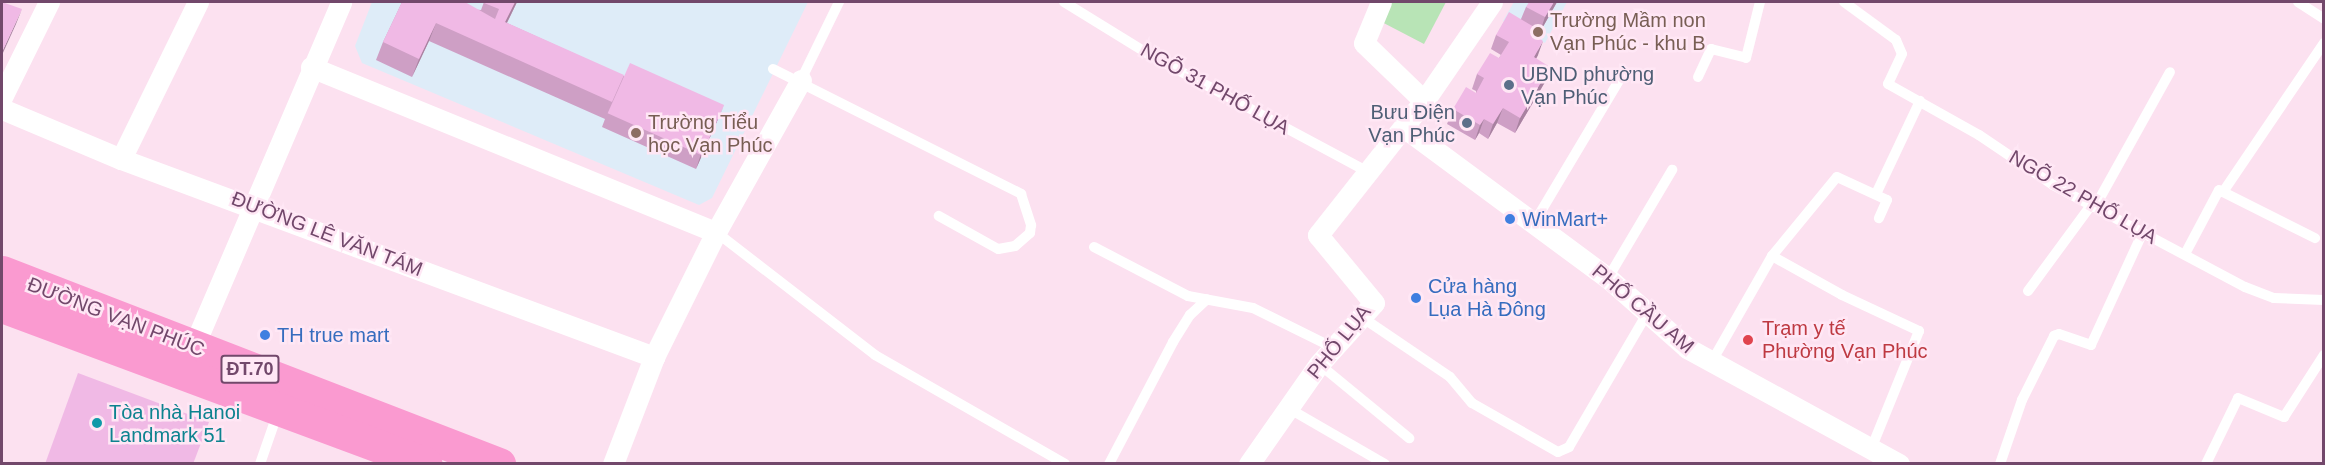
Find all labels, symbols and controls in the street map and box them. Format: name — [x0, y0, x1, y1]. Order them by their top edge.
place label: Trường Mầm non Vạn Phúc - khu B — [1550, 8, 1706, 55]
marker: Trường Mầm non Vạn Phúc - khu B — [1531, 25, 1545, 39]
street label: NGÕ 31 PHỐ LỤA — [1136, 38, 1294, 140]
place label: UBND phường Vạn Phúc — [1521, 62, 1654, 109]
marker: UBND phường Vạn Phúc — [1502, 78, 1516, 92]
place label: Bưu Điện Vạn Phúc — [1368, 100, 1455, 147]
place label: Trường Tiểu học Vạn Phúc — [648, 110, 773, 157]
marker: Bưu Điện Vạn Phúc — [1460, 116, 1474, 130]
marker: Trường Tiểu học Vạn Phúc — [629, 126, 643, 140]
street label: NGÕ 22 PHỐ LỤA — [2005, 145, 2161, 249]
street label: ĐƯỜNG LÊ VĂN TÁM — [228, 186, 426, 282]
place label: WinMart+ — [1522, 207, 1608, 231]
marker: WinMart+ — [1503, 212, 1517, 226]
street label: PHỐ CẦU AM — [1587, 259, 1699, 359]
street label: ĐƯỜNG VẠN PHÚC — [24, 272, 208, 362]
place label: Cửa hàng Lụa Hà Đông — [1428, 274, 1546, 321]
marker: Cửa hàng Lụa Hà Đông — [1409, 291, 1423, 305]
street label: PHỐ LỤA — [1302, 300, 1376, 384]
place label: Trạm y tế Phường Vạn Phúc — [1762, 316, 1927, 363]
place label: TH true mart — [277, 323, 389, 347]
marker: TH true mart — [258, 328, 272, 342]
marker: Trạm y tế Phường Vạn Phúc — [1739, 331, 1757, 349]
road number: ĐT.70 — [220, 354, 280, 384]
place label: Tòa nhà Hanoi Landmark 51 — [109, 400, 240, 447]
marker: Tòa nhà Hanoi Landmark 51 — [90, 416, 104, 430]

